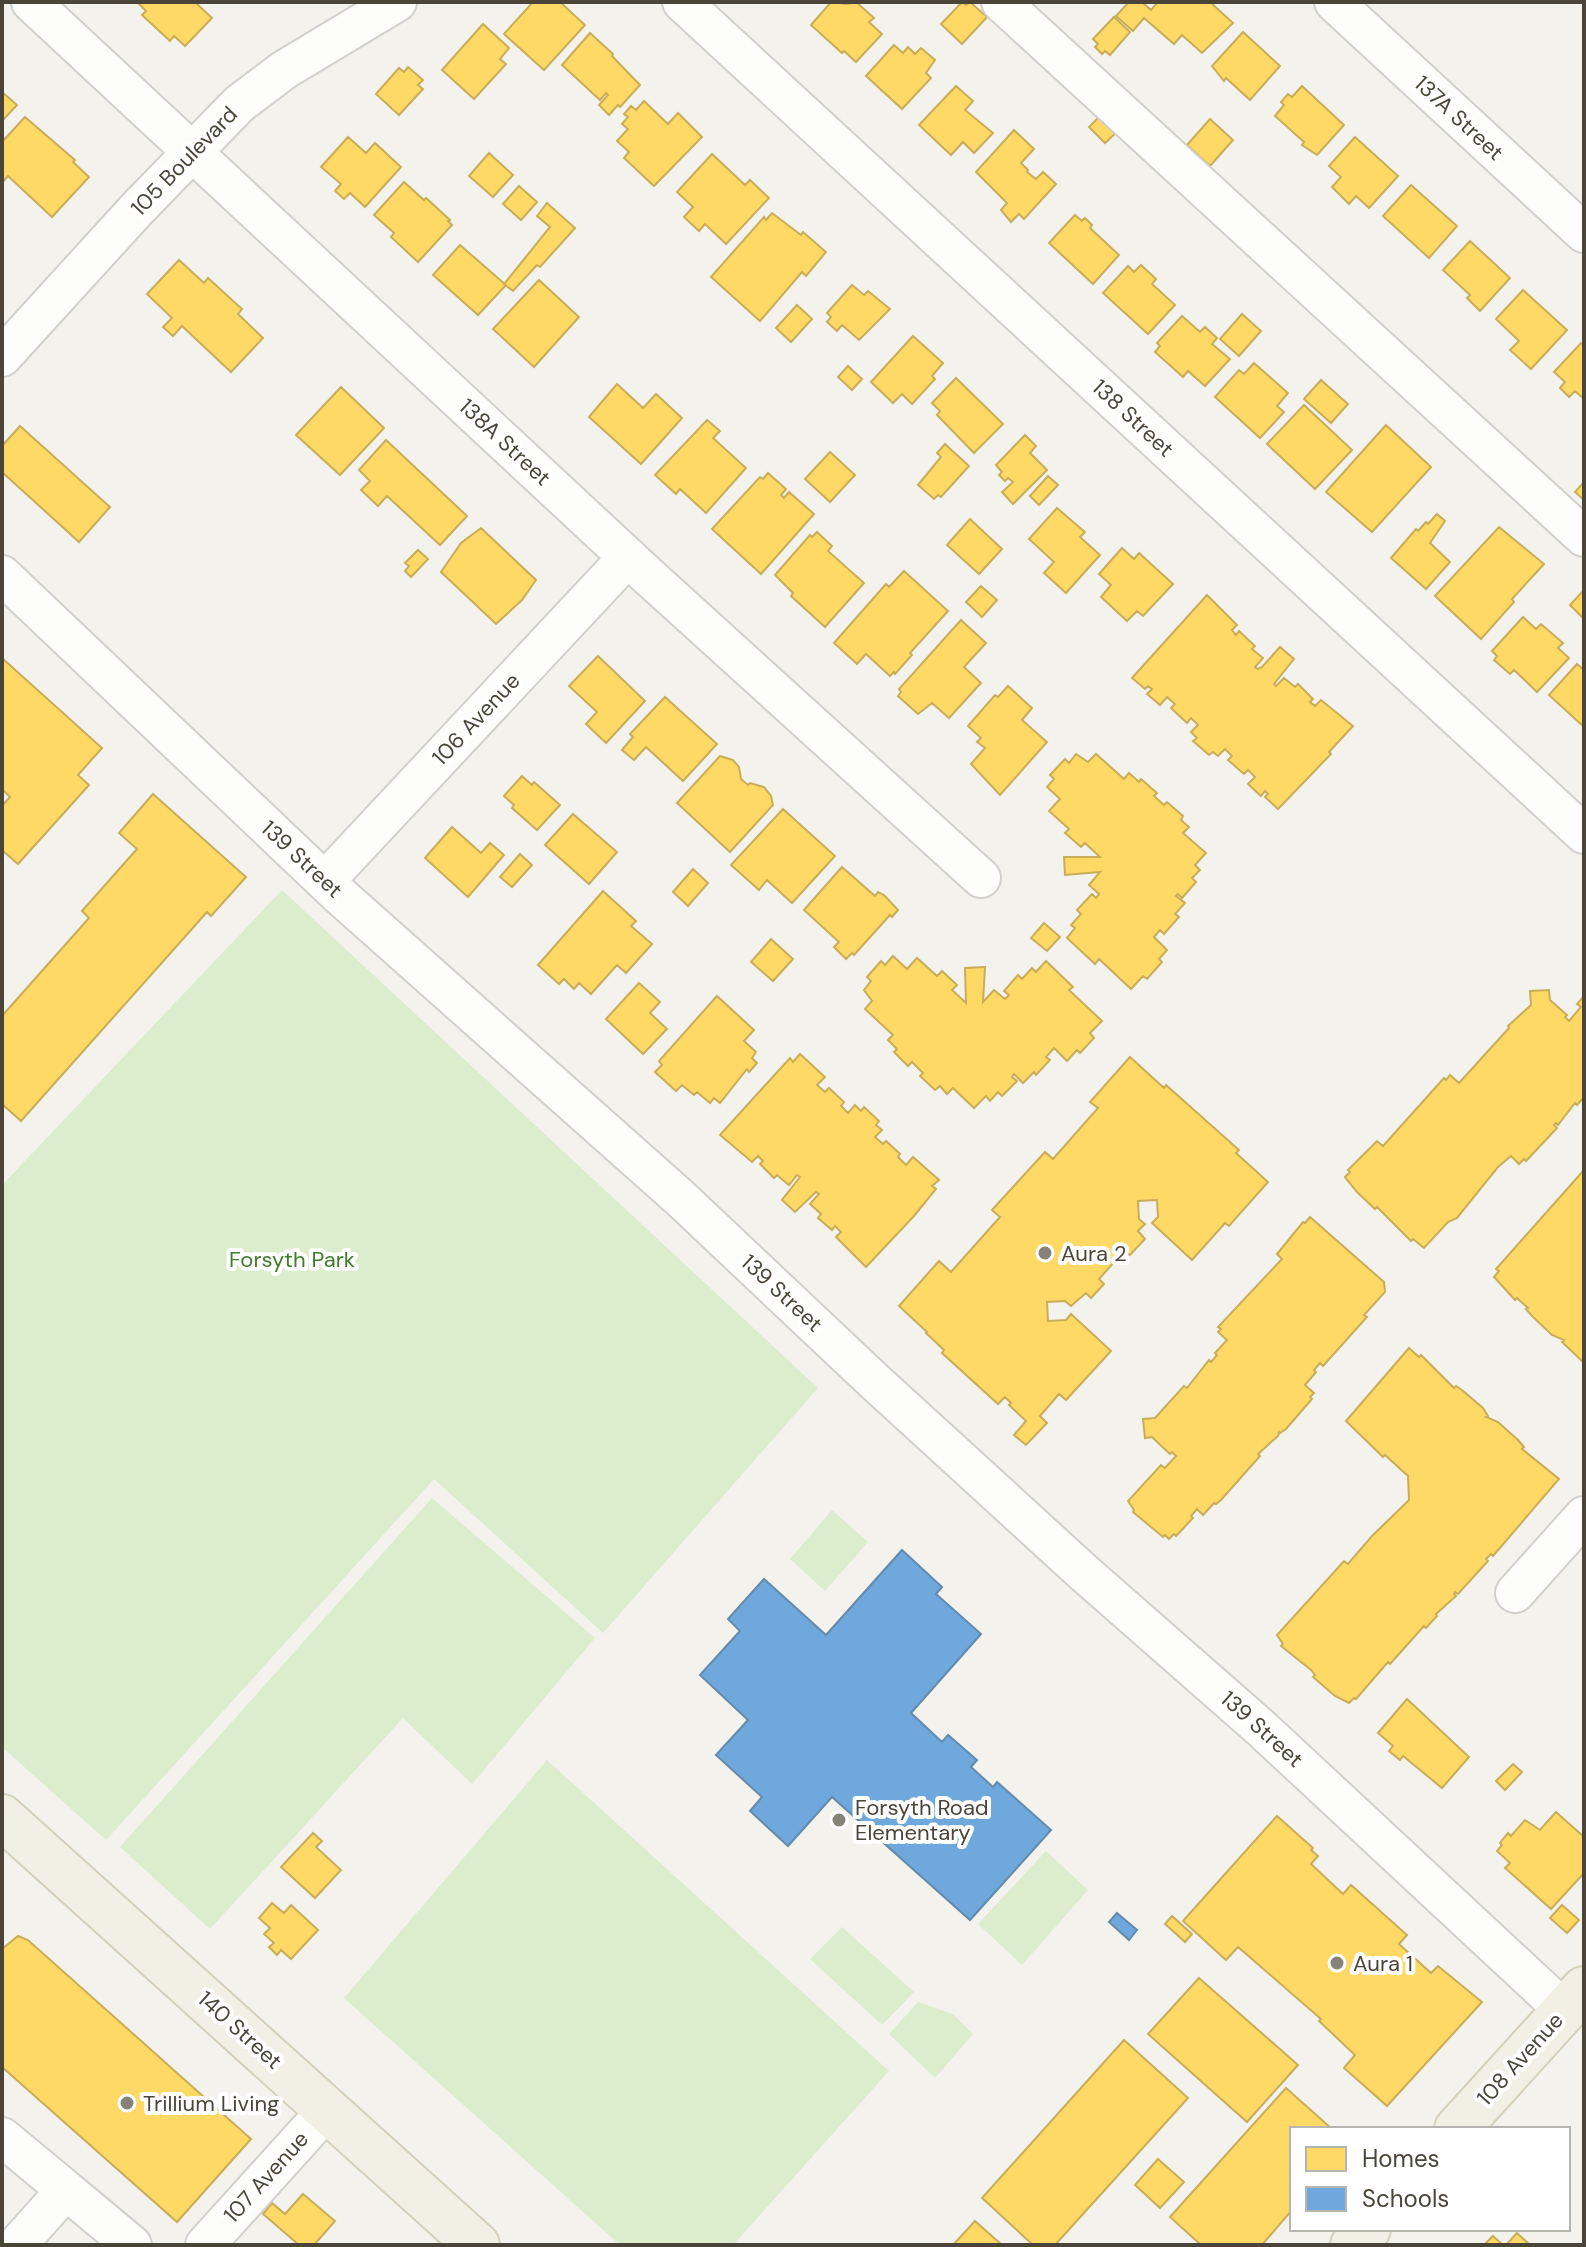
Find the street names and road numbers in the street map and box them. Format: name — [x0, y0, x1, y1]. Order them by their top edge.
street label: 137A Street — [1408, 69, 1510, 167]
street label: 105 Boulevard — [124, 100, 244, 222]
street label: 138 Street — [1086, 373, 1180, 463]
street label: 138A Street — [453, 392, 557, 492]
street label: 106 Avenue — [426, 667, 526, 771]
street label: 139 Street — [255, 814, 349, 904]
street label: 139 Street — [735, 1248, 829, 1338]
street label: 139 Street — [1215, 1684, 1309, 1774]
street label: 140 Street — [192, 1985, 288, 2075]
street label: 108 Avenue — [1470, 2006, 1570, 2112]
street label: 107 Avenue — [217, 2125, 315, 2229]

